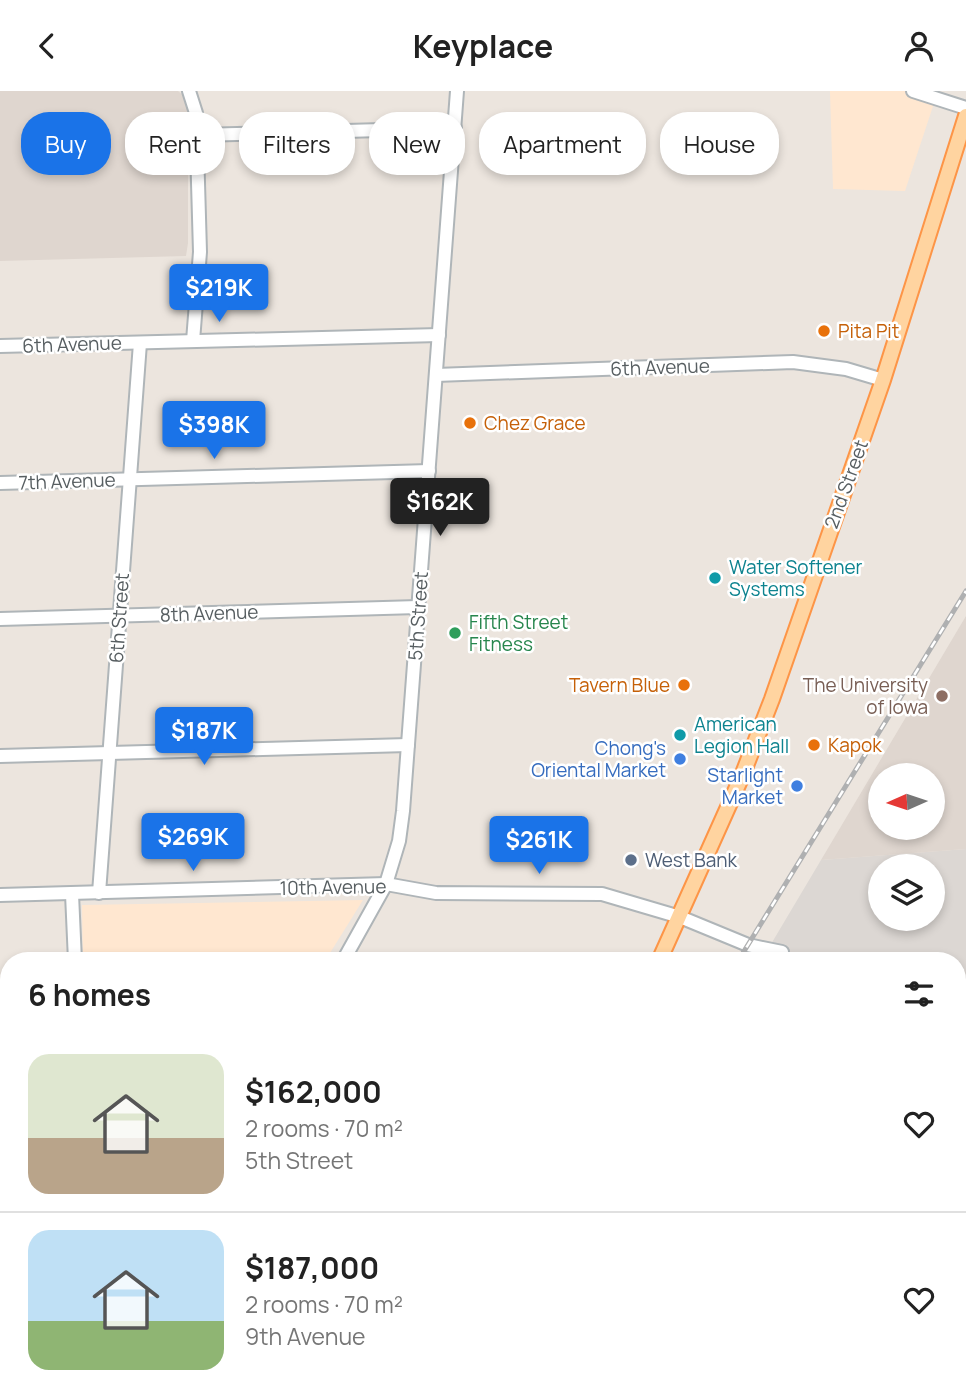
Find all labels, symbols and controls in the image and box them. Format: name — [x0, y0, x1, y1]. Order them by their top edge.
text: Keyplace — [413, 24, 553, 68]
icon: back — [28, 27, 66, 65]
icon: person — [900, 27, 938, 65]
chip: Buy — [21, 112, 111, 175]
chip: Rent — [125, 112, 225, 175]
chip: Filters — [239, 112, 355, 175]
chip: New — [369, 112, 465, 175]
chip: Apartment — [479, 112, 646, 175]
chip: House — [660, 112, 779, 175]
pin: $219K — [170, 265, 268, 324]
text: $219K — [185, 271, 253, 303]
place label: Pita Pit — [838, 318, 899, 344]
marker: Pita Pit — [816, 323, 832, 339]
street label: 6th Avenue — [22, 329, 122, 359]
street label: 6th Avenue — [610, 352, 710, 382]
pin: $398K — [165, 401, 263, 461]
text: $398K — [178, 408, 250, 440]
place label: Chez Grace — [484, 410, 586, 436]
marker: Chez Grace — [462, 415, 478, 431]
street label: 2nd Street — [818, 436, 874, 532]
street label: 7th Avenue — [18, 466, 116, 496]
pin: $162K — [391, 479, 489, 538]
text: $162K — [406, 485, 474, 517]
place label: Water Softener Systems — [729, 554, 863, 602]
street label: 5th Street — [402, 570, 434, 662]
marker: Water Softener Systems — [707, 570, 723, 586]
street label: 6th Street — [103, 572, 135, 664]
street label: 8th Avenue — [159, 598, 259, 628]
place label: Fifth Street Fitness — [469, 609, 568, 657]
marker: Fifth Street Fitness — [447, 625, 463, 641]
place label: Tavern Blue — [569, 672, 670, 698]
place label: The University of Iowa — [803, 672, 928, 720]
marker: Tavern Blue — [676, 677, 692, 693]
marker: The University of Iowa — [934, 688, 950, 704]
pin: $187K — [155, 707, 253, 767]
place label: American Legion Hall — [694, 711, 789, 759]
text: $187K — [171, 714, 237, 746]
marker: American Legion Hall — [672, 727, 688, 743]
place label: Kapok — [828, 732, 882, 758]
place label: Chong's Oriental Market — [531, 735, 666, 783]
marker: Kapok — [806, 737, 822, 753]
marker: Chong's Oriental Market — [672, 751, 688, 767]
place label: Starlight Market — [707, 762, 783, 810]
north arrow — [868, 763, 945, 840]
map controls — [868, 763, 945, 931]
marker: Starlight Market — [789, 778, 805, 794]
pin: $269K — [144, 813, 242, 873]
pin: $261K — [490, 817, 588, 876]
text: $269K — [157, 820, 229, 852]
text: $261K — [505, 823, 573, 855]
place label: West Bank — [645, 847, 738, 873]
marker: West Bank — [623, 852, 639, 868]
button: layers — [868, 854, 945, 931]
street label: 10th Avenue — [279, 873, 387, 901]
text: 6 homes — [28, 974, 151, 1015]
icon: filters — [900, 975, 938, 1013]
text: $162,000 — [245, 1071, 382, 1112]
icon: home — [84, 1082, 168, 1166]
icon: heart — [900, 1105, 938, 1143]
text: 2 rooms · 70 m² — [245, 1112, 403, 1144]
text: 5th Street — [245, 1144, 353, 1176]
text: $187,000 — [245, 1247, 379, 1288]
icon: home — [84, 1258, 168, 1342]
icon: heart — [900, 1281, 938, 1319]
text: 2 rooms · 70 m² — [245, 1288, 403, 1320]
text: 9th Avenue — [245, 1320, 365, 1352]

